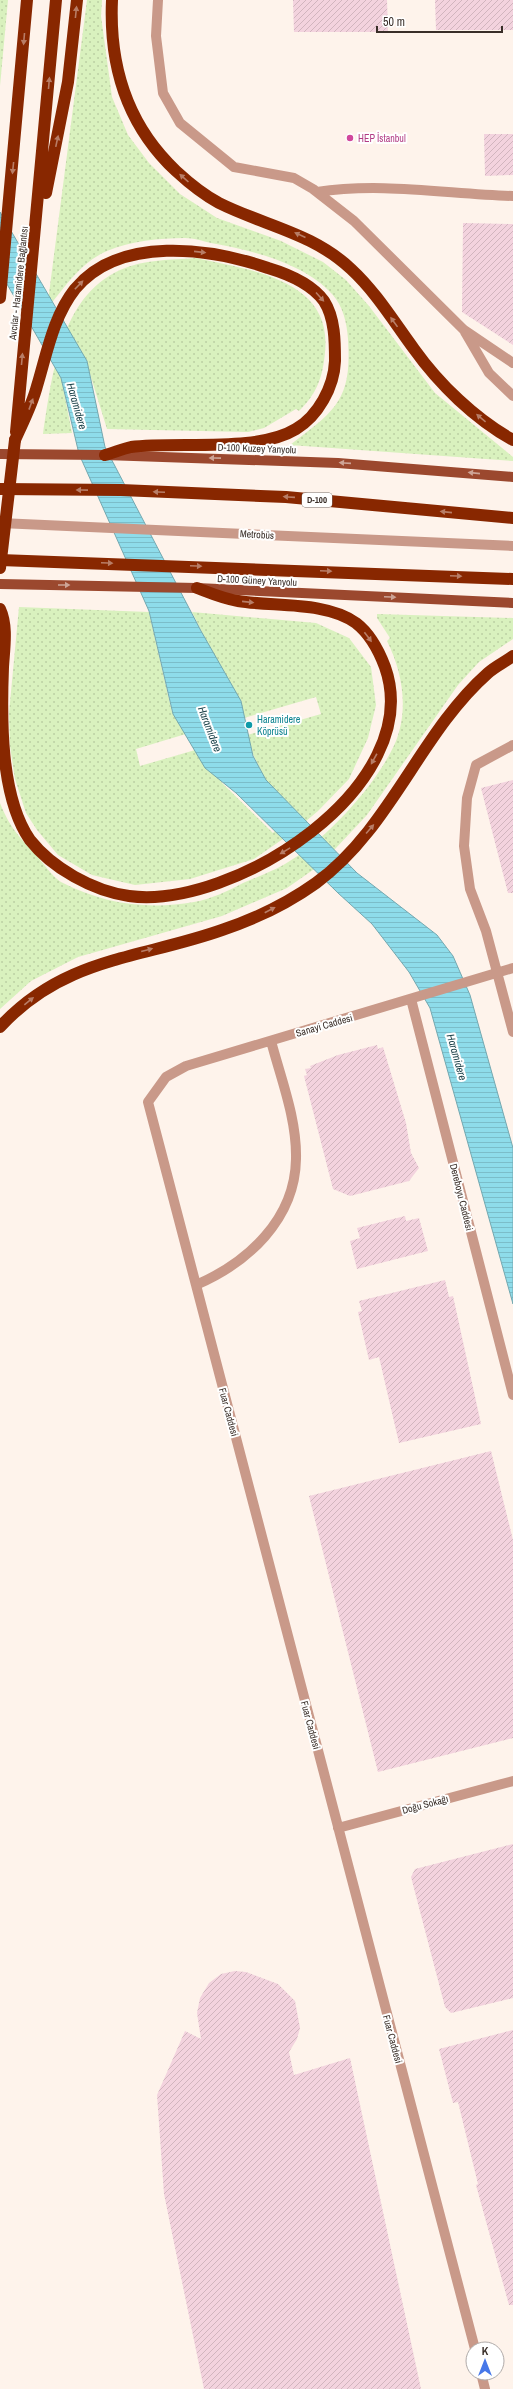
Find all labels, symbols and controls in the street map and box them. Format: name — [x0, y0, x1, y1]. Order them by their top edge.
one-way arrow — [73, 6, 79, 18]
scale bar — [377, 8, 502, 34]
text: 50 m — [383, 14, 405, 30]
one-way arrow — [20, 33, 27, 45]
one-way arrow — [46, 77, 52, 89]
place label: HEP İstanbul — [358, 132, 406, 145]
marker: HEP İstanbul — [345, 133, 355, 143]
one-way arrow — [54, 135, 60, 147]
one-way arrow — [9, 162, 16, 174]
one-way arrow — [179, 174, 189, 183]
street label: Avcılar - Haramidere Bağlantısı — [6, 226, 31, 342]
one-way arrow — [294, 232, 306, 238]
one-way arrow — [194, 249, 206, 255]
one-way arrow — [75, 280, 84, 290]
one-way arrow — [315, 292, 324, 302]
one-way arrow — [390, 317, 398, 327]
one-way arrow — [19, 353, 26, 365]
water label: Haramidere — [64, 381, 90, 431]
one-way arrow — [28, 398, 34, 410]
one-way arrow — [476, 414, 486, 422]
street label: D-100 Kuzey Yanyolu — [217, 441, 296, 456]
one-way arrow — [209, 455, 221, 462]
one-way arrow — [339, 460, 351, 467]
one-way arrow — [468, 470, 480, 476]
one-way arrow — [75, 487, 88, 493]
one-way arrow — [153, 488, 165, 495]
road number: D-100 — [302, 493, 332, 507]
one-way arrow — [283, 494, 295, 500]
one-way arrow — [440, 509, 452, 515]
street label: Metrobüs — [240, 527, 274, 542]
one-way arrow — [101, 560, 114, 566]
one-way arrow — [190, 563, 203, 569]
one-way arrow — [320, 567, 332, 574]
street label: D-100 Güney Yanyolu — [217, 572, 297, 589]
one-way arrow — [450, 573, 463, 579]
one-way arrow — [58, 582, 71, 588]
one-way arrow — [384, 594, 397, 600]
one-way arrow — [242, 599, 254, 605]
one-way arrow — [364, 632, 372, 643]
water label: Haramidere — [195, 704, 225, 754]
place label: Haramidere Köprüsü — [257, 713, 301, 738]
marker: Haramidere Köprüsü — [244, 720, 254, 730]
one-way arrow — [370, 753, 377, 765]
one-way arrow — [366, 823, 375, 834]
one-way arrow — [279, 848, 290, 855]
one-way arrow — [265, 906, 276, 913]
one-way arrow — [141, 947, 154, 953]
one-way arrow — [23, 997, 34, 1005]
street label: Sanayi Caddesi — [294, 1011, 354, 1040]
water label: Haramidere — [444, 1032, 470, 1082]
street label: Dereboyu Caddesi — [447, 1162, 476, 1232]
street label: Fuar Caddesi — [216, 1386, 241, 1438]
street label: Fuar Caddesi — [298, 1699, 323, 1751]
street label: Doğu Sokağı — [401, 1792, 450, 1817]
street label: Fuar Caddesi — [380, 2013, 405, 2065]
north arrow — [465, 2341, 505, 2381]
text: K — [482, 2344, 489, 2358]

